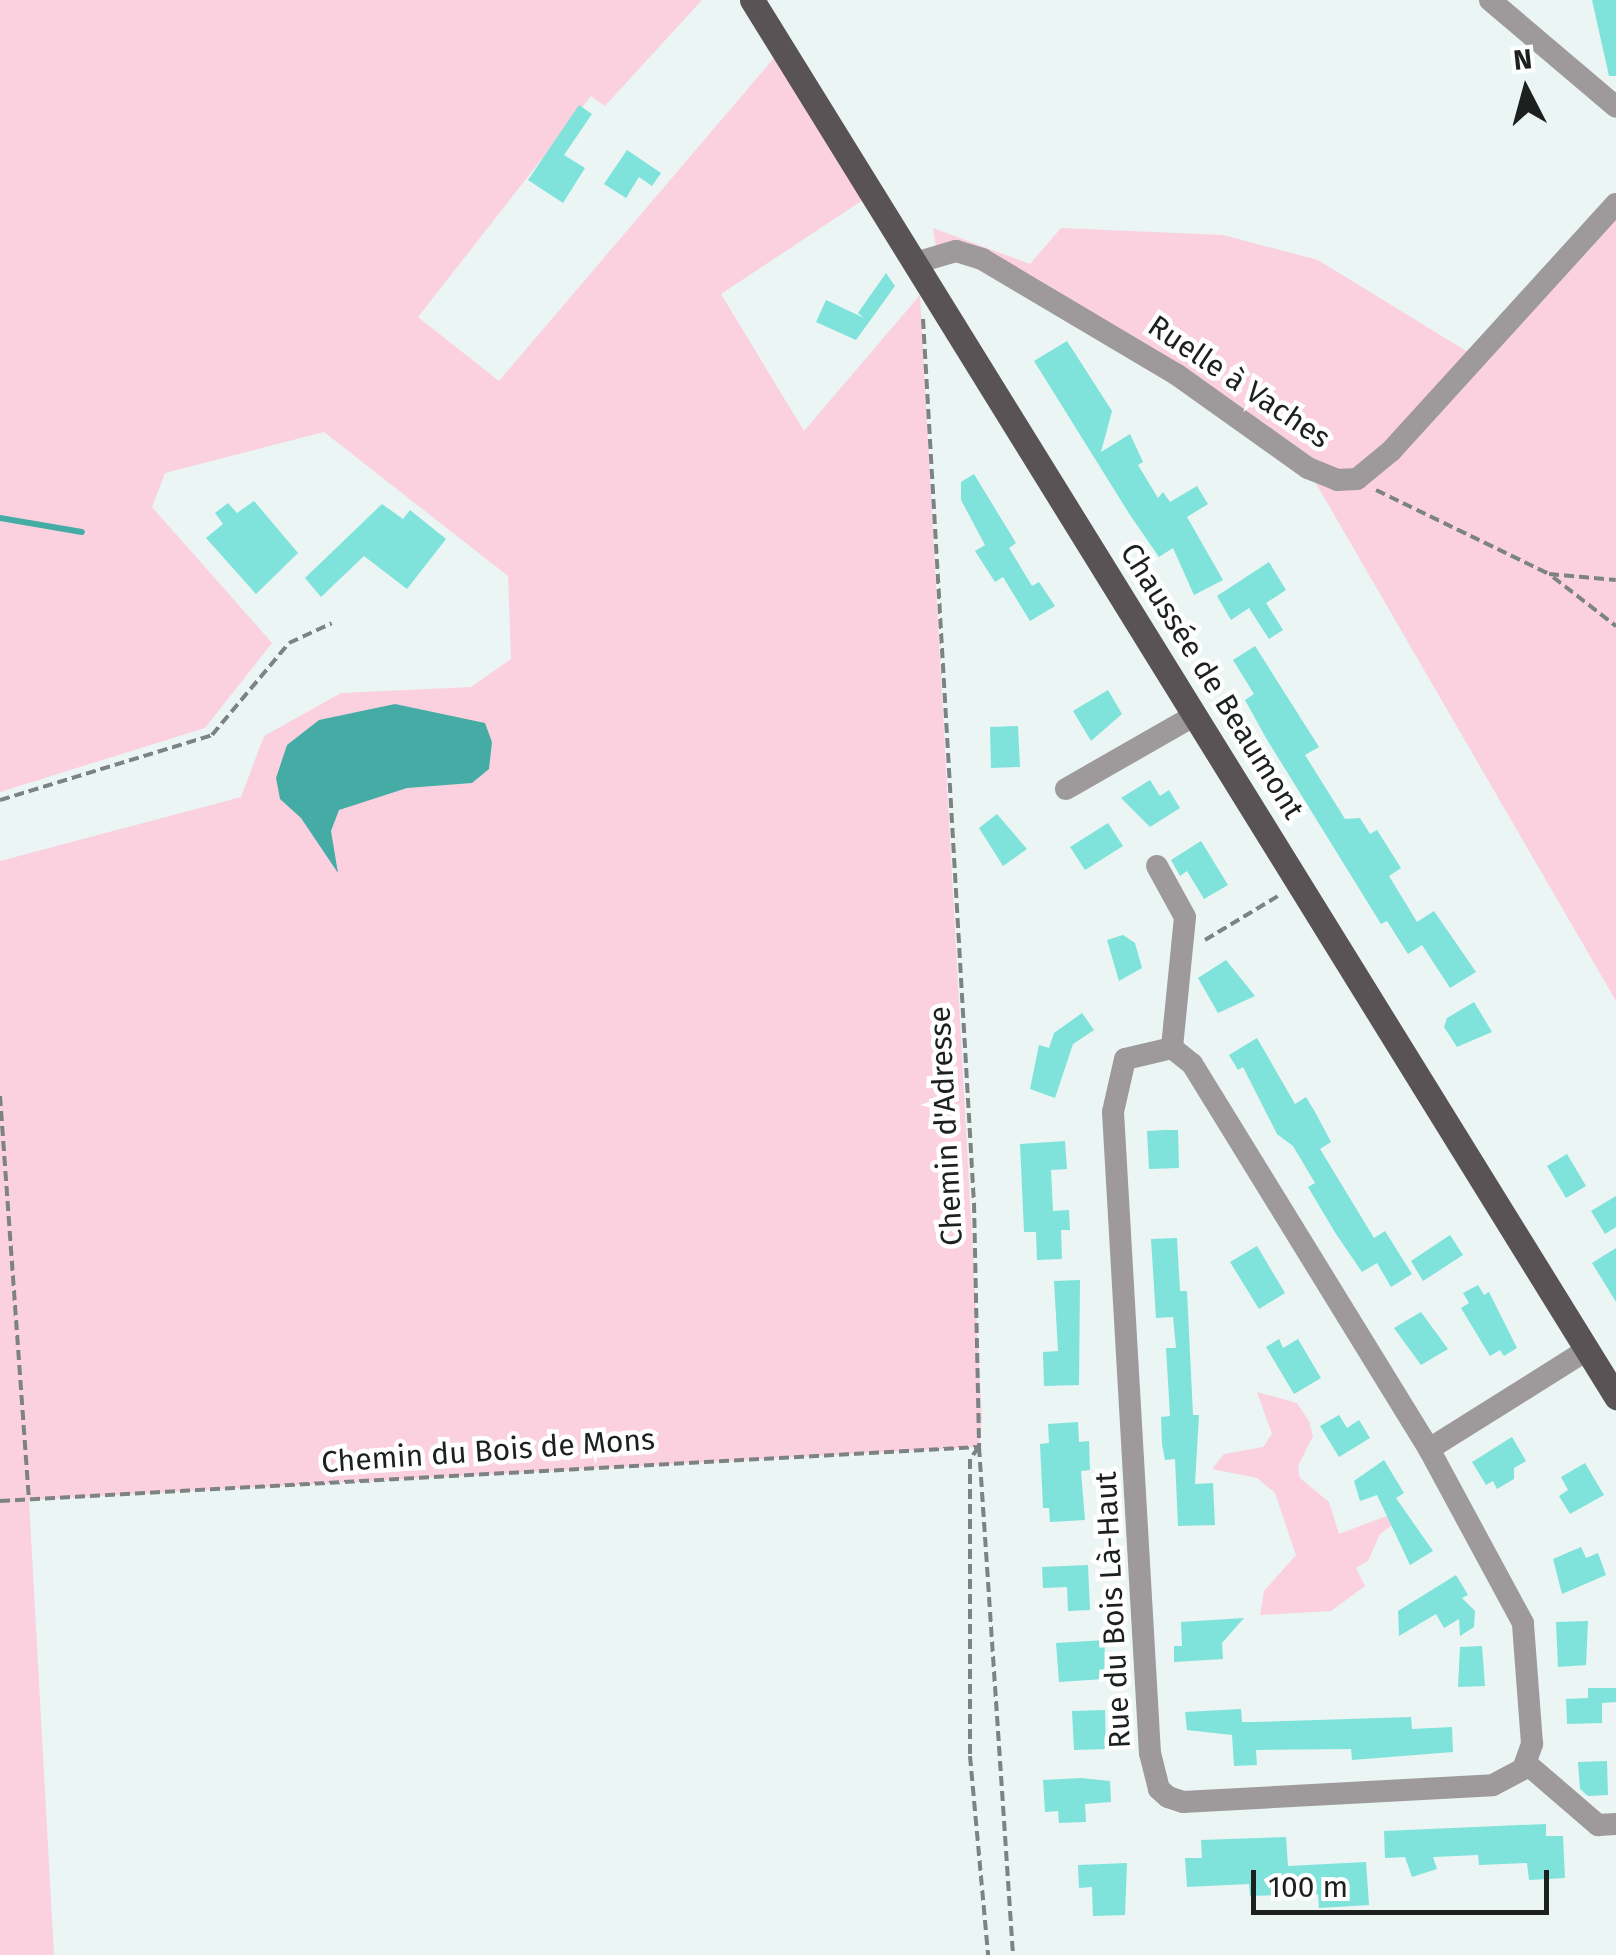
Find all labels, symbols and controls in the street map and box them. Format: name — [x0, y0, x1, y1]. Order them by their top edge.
north arrow — [1476, 40, 1576, 140]
text: N — [1512, 42, 1534, 77]
street label: Ruelle à Vaches — [1141, 308, 1337, 456]
street label: Chaussée de Beaumont — [1112, 537, 1312, 825]
street label: Chemin d'Adresse — [922, 1005, 970, 1247]
street label: Chemin du Bois de Mons — [320, 1421, 656, 1481]
street label: Rue du Bois Là-Haut — [1088, 1471, 1138, 1749]
scale bar — [1256, 1850, 1554, 1912]
text: 100 m — [1268, 1869, 1348, 1905]

